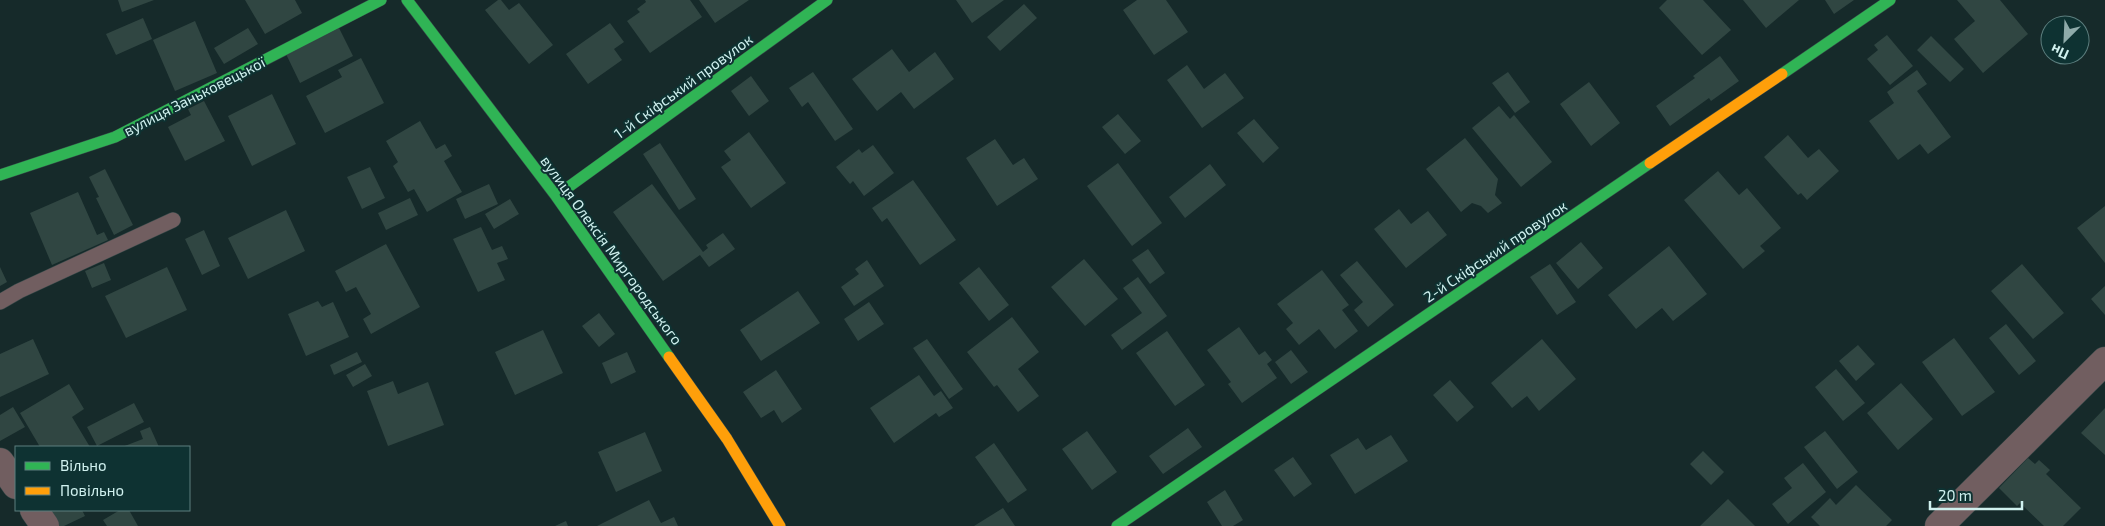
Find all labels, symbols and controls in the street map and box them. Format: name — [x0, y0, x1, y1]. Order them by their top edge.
north arrow — [2040, 15, 2090, 65]
street label: 1-й Скіфський провулок — [610, 30, 756, 143]
text: Пн — [2048, 41, 2071, 64]
street label: вулиця Заньковецької — [120, 52, 268, 140]
street label: вулиця Олексія Миргородського — [537, 152, 687, 349]
street label: 2-й Скіфський провулок — [1420, 196, 1571, 307]
legend — [15, 446, 190, 511]
text: Вільно — [60, 456, 107, 474]
scale bar — [1930, 478, 2022, 510]
text: Повільно — [60, 481, 124, 499]
text: 20 m — [1938, 486, 1972, 504]

